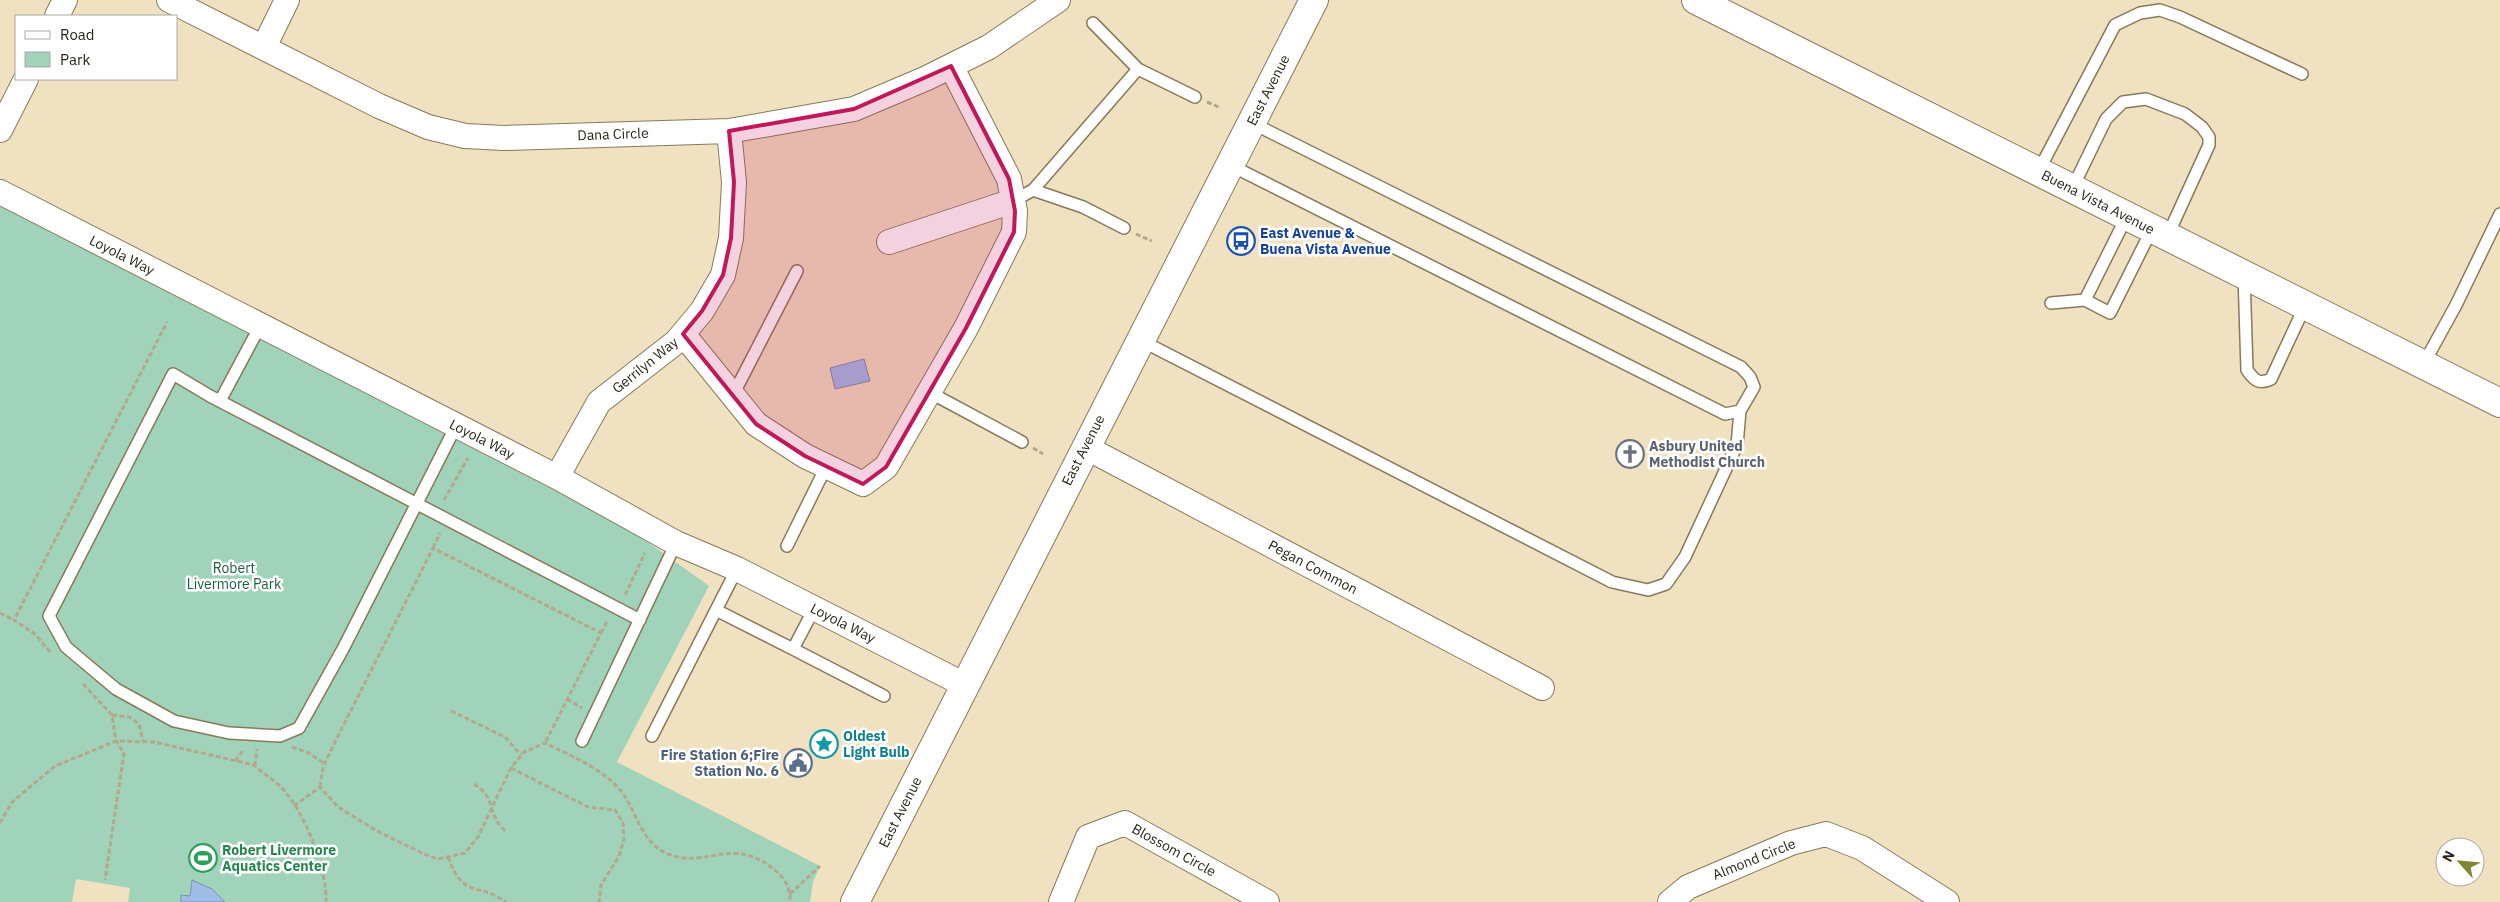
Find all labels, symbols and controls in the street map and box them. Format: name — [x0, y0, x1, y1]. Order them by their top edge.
legend — [15, 15, 178, 80]
text: Road — [60, 25, 95, 44]
text: Park — [60, 50, 90, 69]
street label: East Avenue — [1242, 51, 1294, 129]
street label: Dana Circle — [577, 124, 649, 144]
street label: Buena Vista Avenue — [2038, 166, 2158, 238]
place label: East Avenue & Buena Vista Avenue — [1260, 224, 1391, 258]
bus stop icon: East Avenue & Buena Vista Avenue — [1226, 226, 1256, 256]
street label: Loyola Way — [86, 231, 158, 279]
street label: Gerrilyn Way — [608, 333, 682, 397]
street label: East Avenue — [1057, 411, 1109, 489]
street label: Loyola Way — [446, 415, 518, 463]
place label: Asbury United Methodist Church — [1649, 437, 1765, 471]
church icon: Asbury United Methodist Church — [1615, 439, 1645, 469]
street label: Pegan Common — [1265, 536, 1361, 598]
park label: Robert Livermore Park — [187, 559, 282, 593]
street label: Loyola Way — [807, 599, 879, 647]
place label: Oldest Light Bulb — [843, 727, 910, 761]
place icon: Oldest Light Bulb — [809, 729, 839, 759]
place label: Fire Station 6;Fire Station No. 6 — [661, 746, 779, 780]
public building icon: Fire Station 6;Fire Station No. 6 — [783, 748, 813, 778]
street label: East Avenue — [874, 773, 926, 851]
street label: Blossom Circle — [1129, 819, 1220, 881]
street label: Almond Circle — [1710, 834, 1798, 884]
north arrow — [2435, 837, 2485, 887]
place label: Robert Livermore Aquatics Center — [222, 841, 336, 875]
sports icon: Robert Livermore Aquatics Center — [188, 843, 218, 873]
text: N — [2438, 847, 2459, 865]

